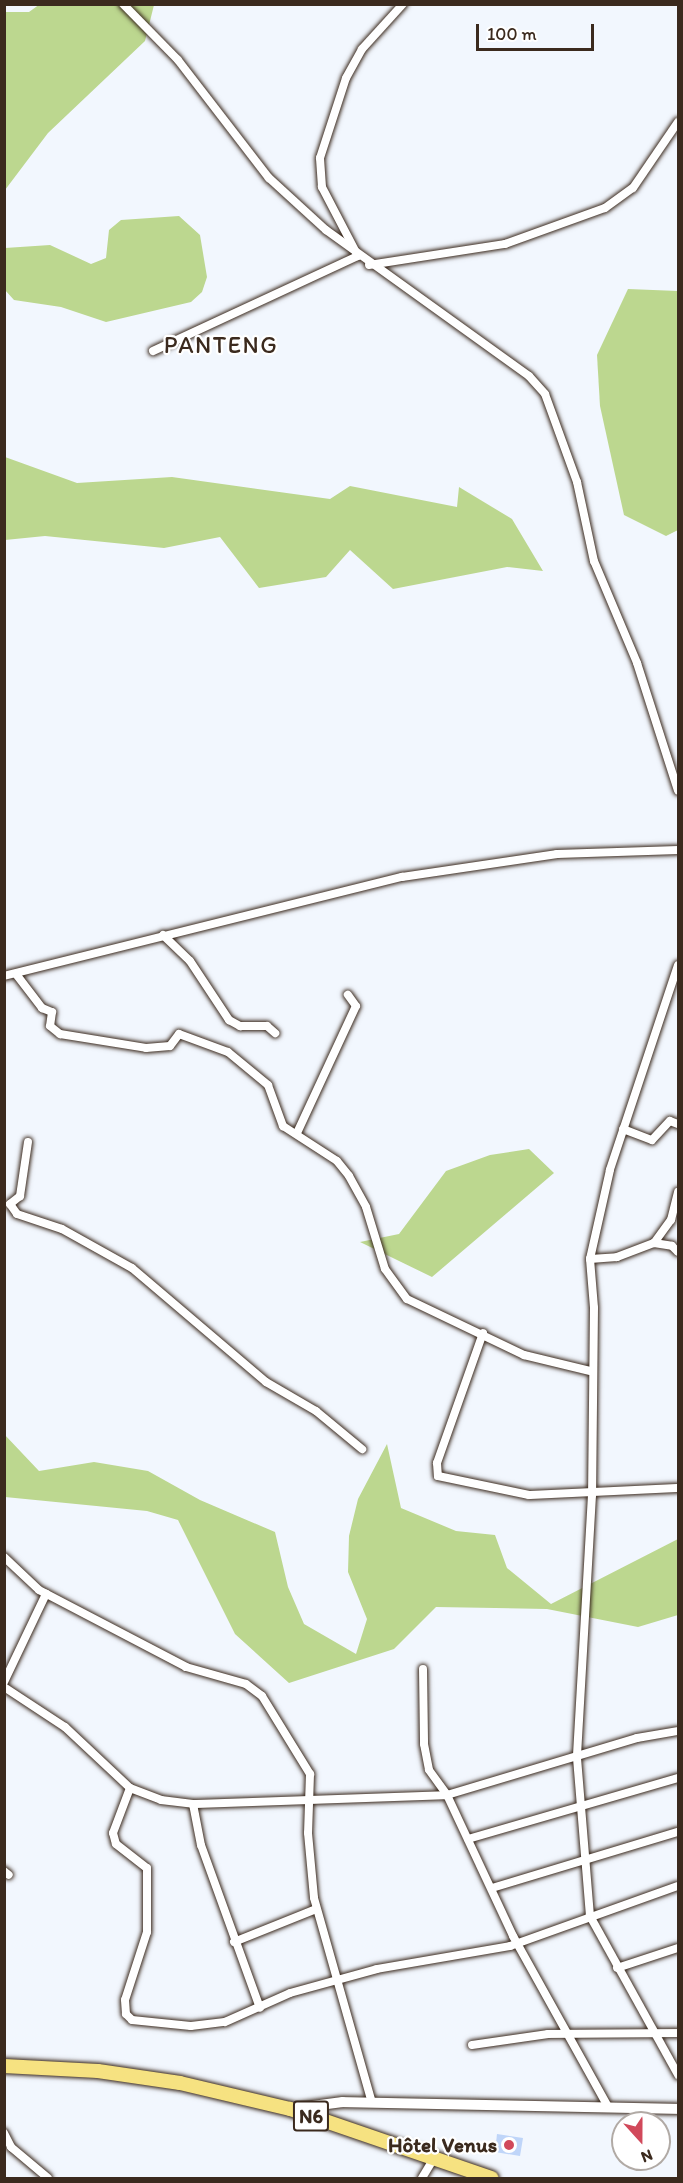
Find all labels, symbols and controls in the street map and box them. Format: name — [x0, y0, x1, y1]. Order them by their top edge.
scale bar — [479, 12, 598, 50]
text: 100 m — [487, 23, 537, 45]
district label: PANTENG — [164, 331, 278, 359]
road number: N6 — [292, 2099, 330, 2133]
north arrow — [611, 2111, 671, 2171]
place label: Hôtel Venus — [389, 2132, 497, 2158]
marker: Hôtel Venus — [502, 2138, 516, 2152]
text: N — [638, 2146, 655, 2167]

